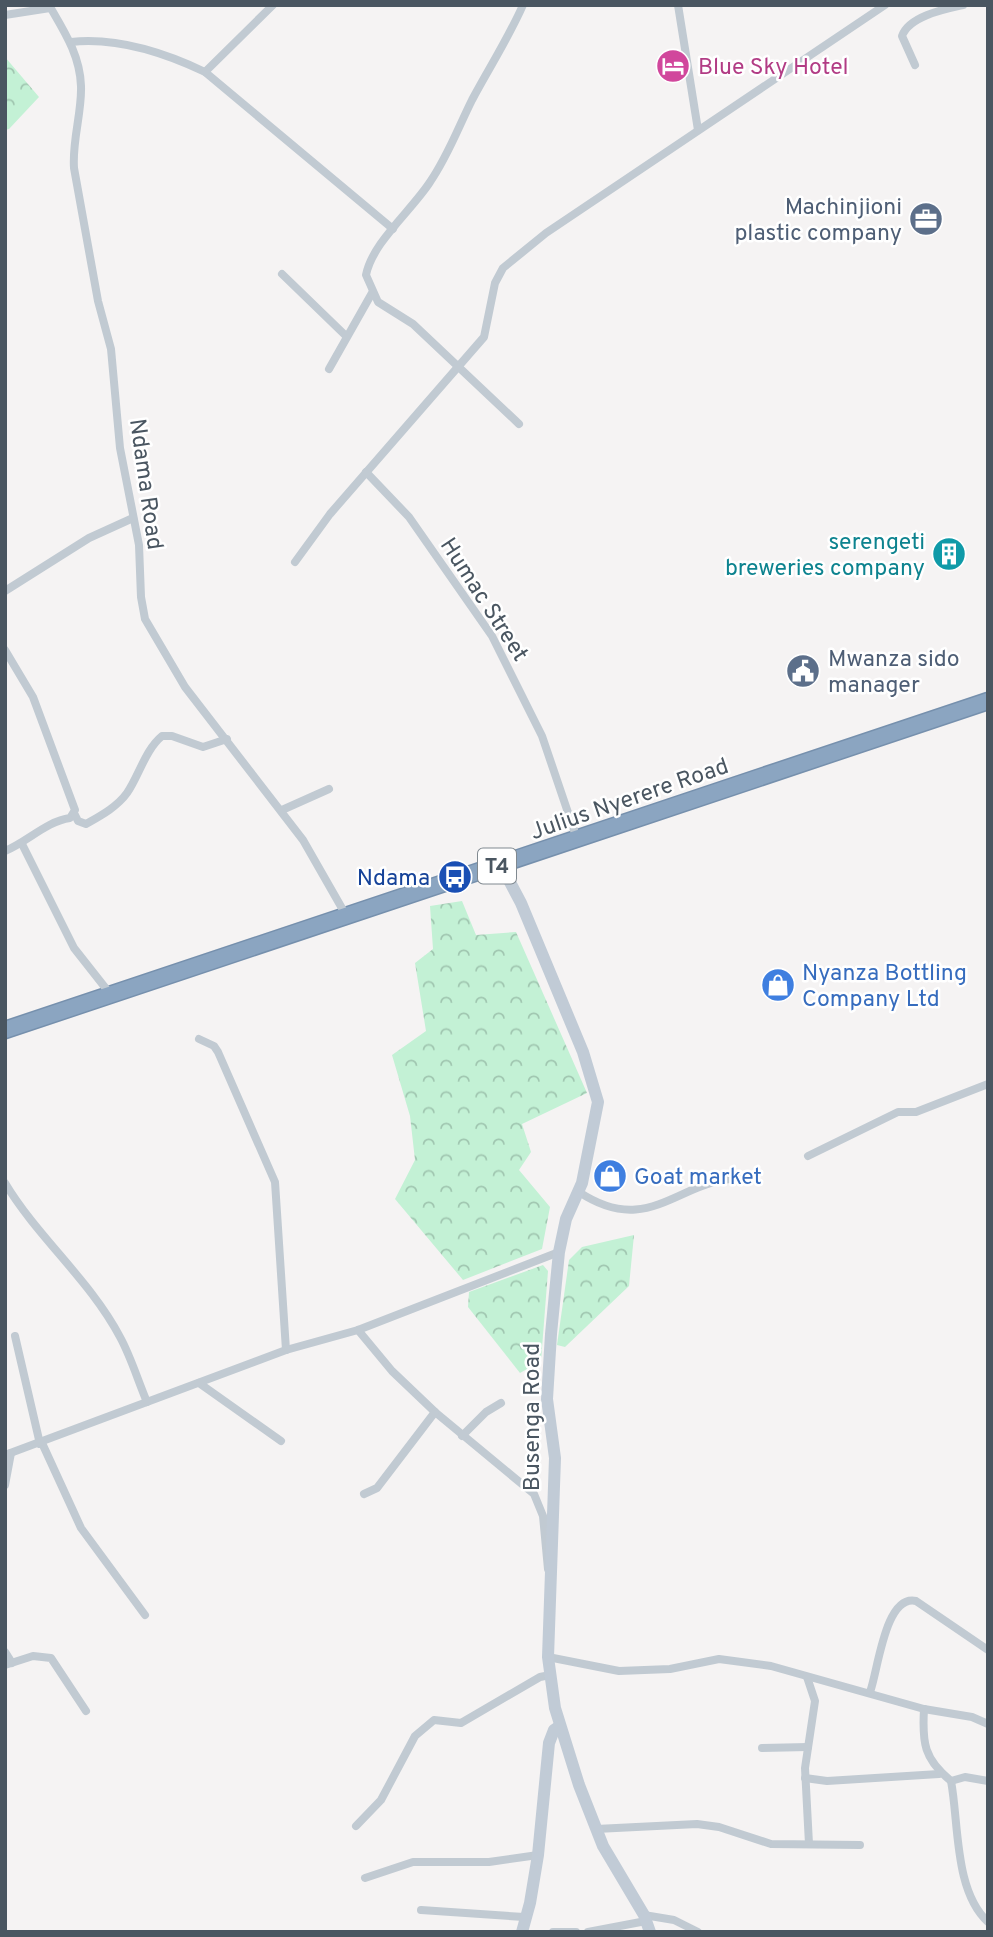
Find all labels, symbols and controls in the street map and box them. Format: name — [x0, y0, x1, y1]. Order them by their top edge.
hotel icon: Blue Sky Hotel — [654, 47, 692, 85]
place label: Blue Sky Hotel — [698, 54, 849, 83]
place label: Machinjioni plastic company — [734, 194, 902, 249]
office icon: Machinjioni plastic company — [907, 200, 945, 238]
street label: Ndama Road — [121, 417, 168, 552]
place label: serengeti breweries company — [725, 529, 925, 584]
street label: Humac Street — [432, 533, 534, 668]
building icon: serengeti breweries company — [930, 535, 968, 573]
place label: Mwanza sido manager — [828, 646, 960, 701]
public building icon: Mwanza sido manager — [784, 652, 822, 690]
street label: Julius Nyerere Road — [527, 753, 733, 848]
road number: T4 — [478, 848, 516, 884]
bus stop icon: Ndama — [436, 858, 474, 896]
place label: Ndama — [357, 865, 430, 894]
place label: Nyanza Bottling Company Ltd — [802, 960, 967, 1015]
shop icon: Nyanza Bottling Company Ltd — [759, 966, 797, 1004]
shop icon: Goat market — [591, 1157, 629, 1195]
place label: Goat market — [634, 1164, 762, 1193]
street label: Busenga Road — [519, 1343, 548, 1491]

